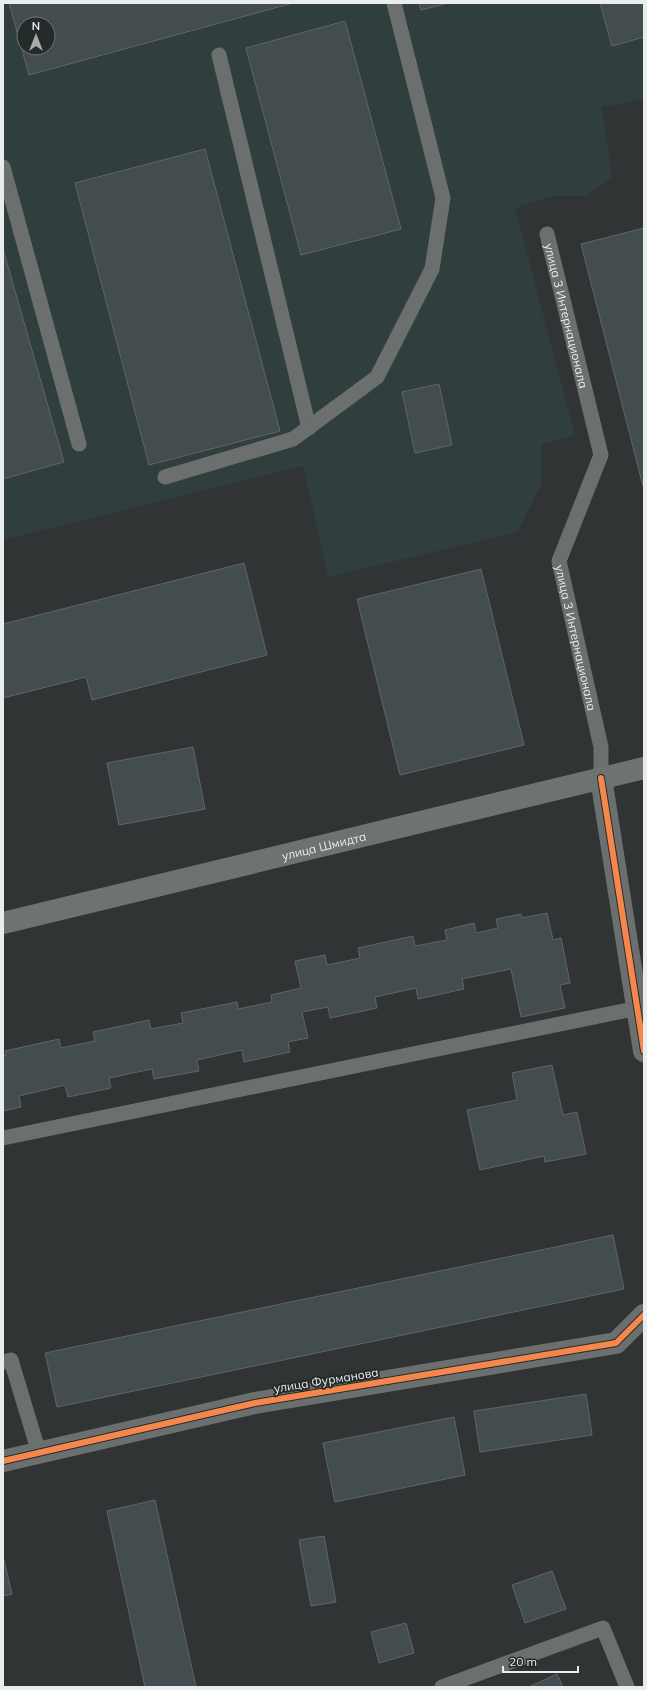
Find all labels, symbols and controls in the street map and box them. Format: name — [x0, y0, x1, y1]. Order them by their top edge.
north arrow — [16, 16, 56, 56]
text: N — [32, 19, 40, 33]
street label: улица 3 Интернационала — [542, 241, 592, 390]
street label: улица 3 Интернационала — [553, 563, 600, 712]
street label: улица Шмидта — [280, 828, 368, 863]
street label: улица Фурманова — [273, 1364, 379, 1396]
scale bar — [503, 1648, 578, 1674]
text: 20 m — [509, 1654, 537, 1669]

